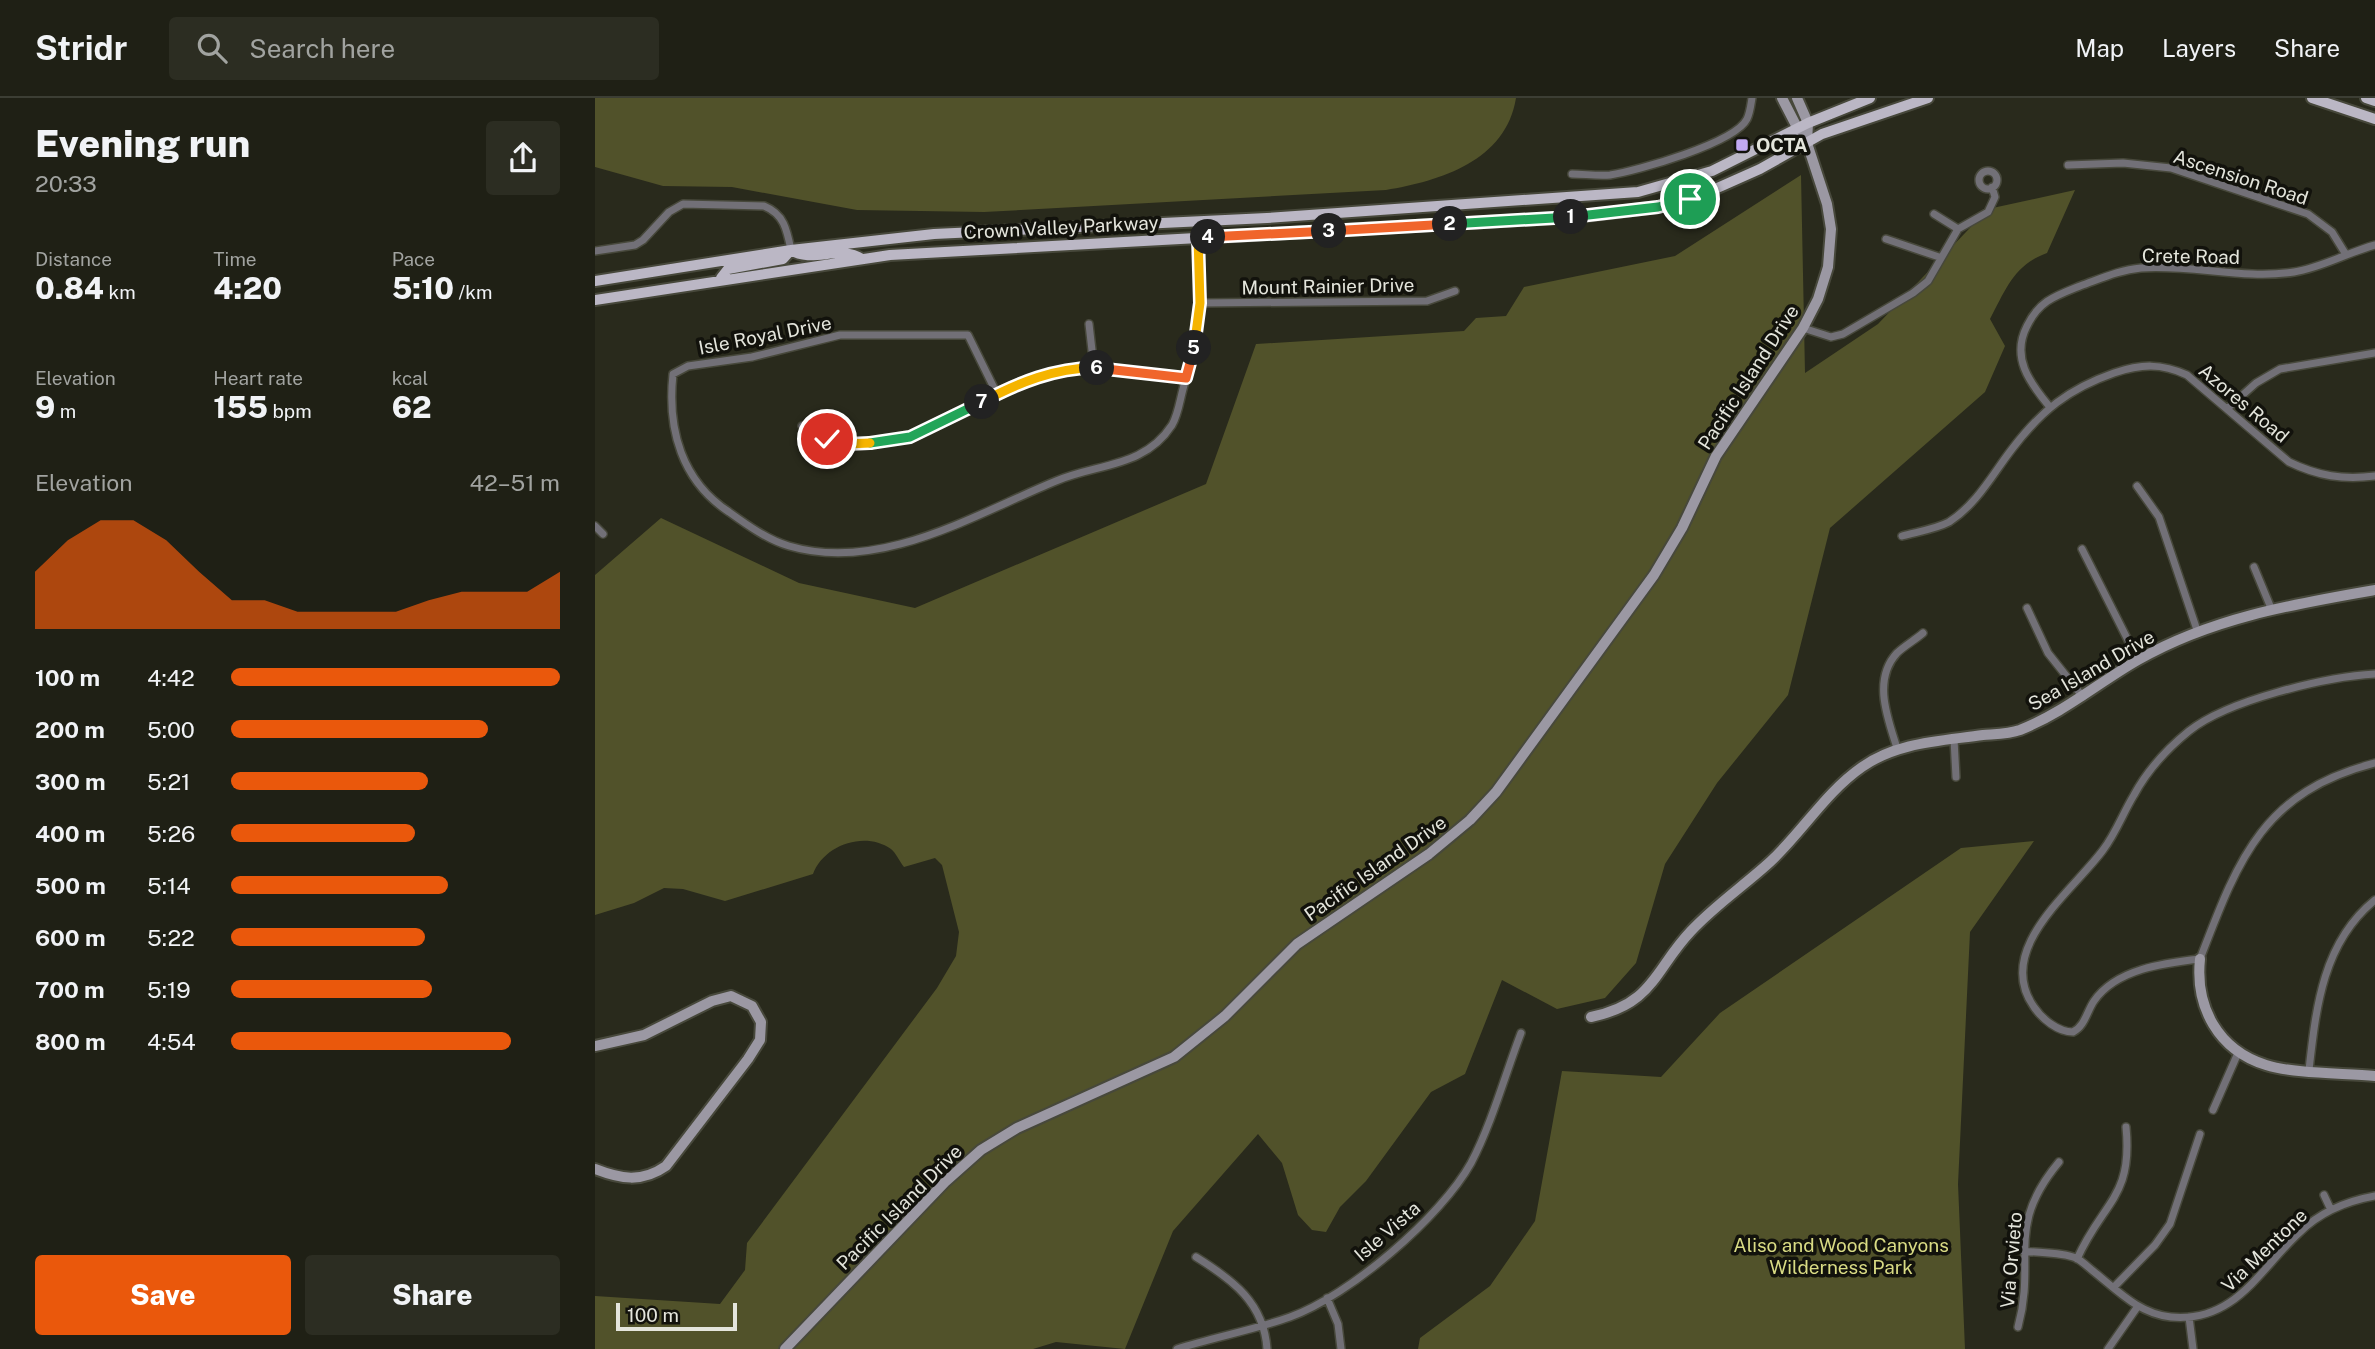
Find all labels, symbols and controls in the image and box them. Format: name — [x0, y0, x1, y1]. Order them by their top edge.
search box — [169, 17, 659, 80]
text: Stridr — [35, 29, 127, 67]
icon: search — [193, 29, 231, 67]
text: Search here — [249, 33, 395, 64]
text: Map — [2075, 34, 2124, 62]
text: Layers — [2162, 34, 2236, 62]
text: Share — [2274, 34, 2340, 62]
text: Evening run — [35, 121, 250, 166]
button: share — [486, 121, 560, 195]
place label: OCTA — [1756, 134, 1808, 156]
marker: OCTA — [1734, 137, 1750, 153]
street label: Ascension Road — [2171, 145, 2311, 209]
pin — [1660, 169, 1720, 229]
text: 20:33 — [35, 170, 97, 197]
icon: arrive — [1671, 180, 1709, 218]
pin: 1 — [1553, 200, 1588, 234]
text: 1 — [1566, 205, 1575, 227]
pin: 2 — [1433, 206, 1467, 242]
street label: Crown Valley Parkway — [963, 211, 1159, 243]
text: 2 — [1443, 212, 1456, 234]
pin: 3 — [1311, 214, 1347, 248]
text: 3 — [1322, 219, 1335, 241]
pin: 4 — [1191, 220, 1225, 254]
text: 4 — [1201, 225, 1214, 247]
street label: Crete Road — [2142, 244, 2240, 268]
text: Distance — [35, 248, 112, 270]
text: Time — [213, 248, 257, 270]
text: Pace — [392, 248, 435, 270]
text: 0.84 — [35, 270, 104, 306]
text: 4:20 — [213, 270, 282, 306]
text: 5:10 — [392, 270, 454, 306]
street label: Mount Rainier Drive — [1241, 273, 1415, 299]
text: km — [104, 281, 136, 303]
text: /km — [454, 281, 492, 303]
street label: Pacific Island Drive — [1693, 301, 1803, 453]
street label: Isle Royal Drive — [697, 311, 833, 359]
pin: 5 — [1177, 330, 1211, 366]
text: 5 — [1187, 336, 1200, 358]
pin: 6 — [1079, 350, 1115, 386]
text: 6 — [1090, 356, 1103, 378]
street label: Azores Road — [2195, 359, 2293, 447]
text: Elevation — [35, 367, 116, 389]
text: Heart rate — [213, 367, 303, 389]
text: kcal — [392, 367, 428, 389]
pin: 7 — [965, 384, 999, 420]
text: 9 — [35, 389, 55, 425]
text: 155 — [213, 389, 268, 425]
text: 62 — [392, 389, 432, 425]
text: 7 — [976, 390, 987, 412]
text: m — [55, 400, 76, 422]
text: bpm — [268, 400, 312, 422]
pin — [797, 409, 857, 469]
icon: check — [808, 420, 846, 458]
text: Elevation — [35, 469, 133, 496]
text: 42–51 m — [469, 469, 560, 496]
street label: Sea Island Drive — [2024, 625, 2158, 715]
text: 100 m — [35, 664, 100, 691]
text: 4:42 — [147, 664, 195, 691]
text: 200 m — [35, 716, 105, 743]
text: 5:00 — [147, 716, 195, 743]
text: 300 m — [35, 768, 106, 795]
text: 5:21 — [147, 768, 190, 795]
street label: Pacific Island Drive — [1300, 811, 1450, 925]
text: 400 m — [35, 820, 105, 847]
text: 5:26 — [147, 820, 195, 847]
text: 500 m — [35, 872, 106, 899]
text: 5:14 — [147, 872, 191, 899]
text: 600 m — [35, 924, 105, 951]
text: 5:22 — [147, 924, 195, 951]
text: 700 m — [35, 976, 105, 1003]
text: 5:19 — [147, 976, 191, 1003]
text: 800 m — [35, 1028, 106, 1055]
text: 4:54 — [147, 1028, 196, 1055]
street label: Pacific Island Drive — [832, 1140, 966, 1274]
street label: Isle Vista — [1350, 1197, 1424, 1265]
street label: Via Mentone — [2217, 1204, 2311, 1296]
street label: Via Orvieto — [1996, 1211, 2026, 1309]
park label: Aliso and Wood Canyons Wilderness Park — [1733, 1234, 1949, 1278]
button: Save — [35, 1255, 291, 1335]
button: Share — [305, 1255, 560, 1335]
scale bar — [616, 1300, 737, 1332]
text: 100 m — [627, 1304, 679, 1326]

